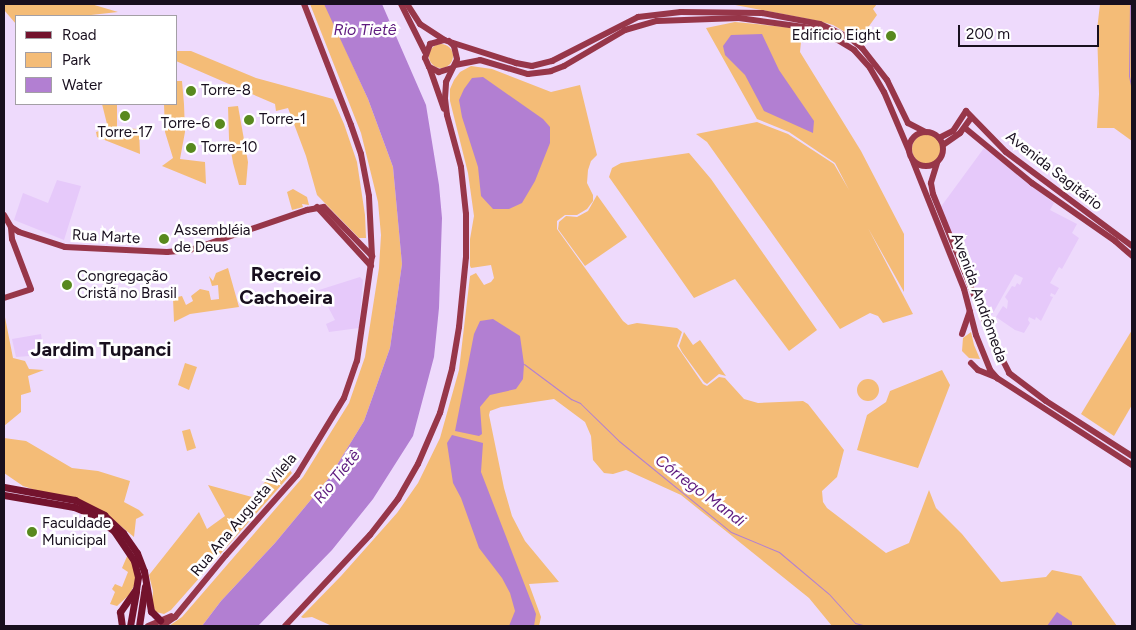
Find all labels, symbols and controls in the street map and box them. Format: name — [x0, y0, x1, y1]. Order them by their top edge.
legend — [15, 15, 178, 105]
scale bar — [961, 15, 1102, 47]
water label: Rio Tietê — [333, 20, 397, 40]
text: 200 m — [966, 25, 1010, 43]
text: Road — [62, 26, 97, 44]
place label: Edificio Eight — [792, 27, 881, 45]
marker: Edificio Eight — [885, 30, 897, 42]
text: Park — [62, 51, 91, 69]
text: Water — [62, 76, 102, 94]
place label: Torre-8 — [201, 82, 251, 100]
marker: Torre-8 — [185, 85, 197, 97]
marker: Torre-17 — [119, 110, 131, 122]
place label: Torre-1 — [259, 111, 306, 129]
marker: Torre-1 — [243, 114, 255, 126]
place label: Torre-6 — [161, 115, 210, 133]
marker: Torre-6 — [214, 118, 226, 130]
place label: Torre-17 — [98, 124, 152, 142]
street label: Avenida Sagitário — [1002, 128, 1106, 214]
place label: Torre-10 — [201, 139, 257, 157]
marker: Torre-10 — [185, 142, 197, 154]
place label: Assembléia de Deus — [174, 221, 251, 256]
street label: Rua Marte — [71, 226, 141, 248]
street label: Avenida Andrômeda — [947, 231, 1011, 365]
marker: Assembléia de Deus — [158, 233, 170, 245]
district label: Recreio Cachoeira — [239, 263, 333, 310]
place label: Congregação Cristã no Brasil — [77, 267, 177, 302]
marker: Congregação Cristã no Brasil — [61, 279, 73, 291]
district label: Jardim Tupanci — [30, 337, 172, 361]
water label: Rio Tietê — [310, 446, 364, 508]
street label: Rua Ana Augusta Vilela — [187, 450, 301, 580]
water label: Córrego Mandi — [651, 451, 749, 531]
place label: Faculdade Municipal — [42, 514, 111, 549]
marker: Faculdade Municipal — [26, 526, 38, 538]

